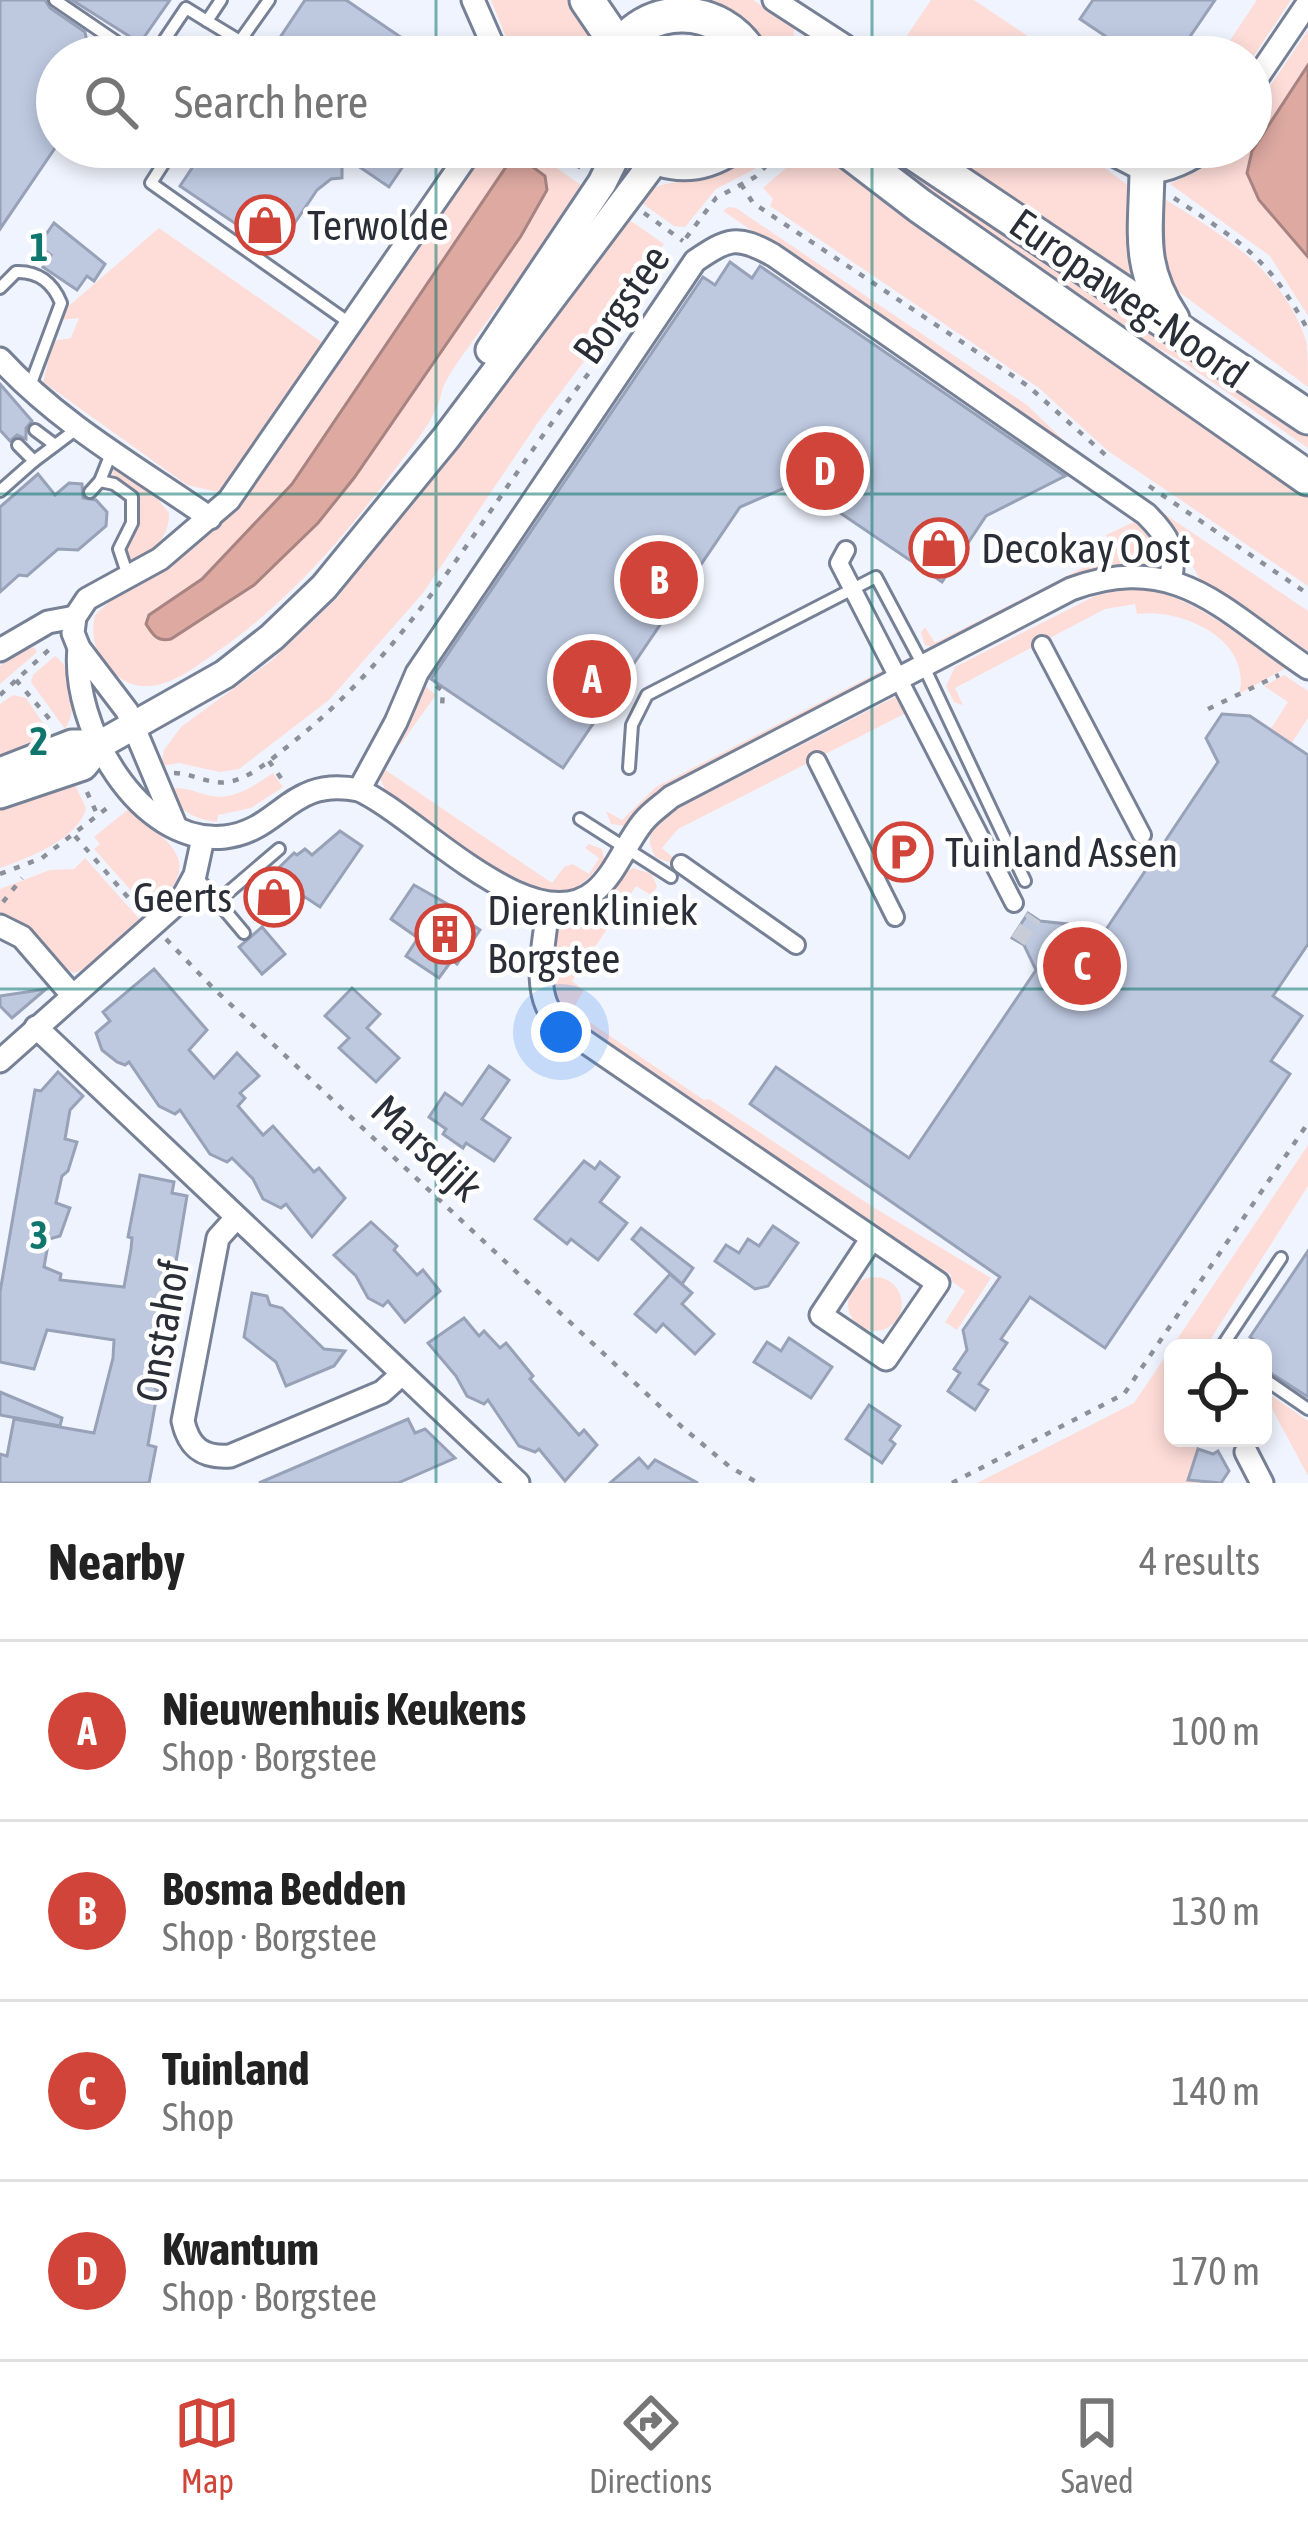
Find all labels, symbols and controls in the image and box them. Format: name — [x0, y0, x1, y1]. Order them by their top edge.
search box — [36, 36, 1272, 168]
icon: search — [78, 69, 144, 135]
text: Search here — [174, 76, 368, 128]
shop icon: Terwolde — [234, 194, 296, 256]
street label: Europaweg-Noord — [1001, 198, 1257, 398]
place label: Terwolde — [307, 201, 448, 249]
text: 1 — [30, 225, 48, 269]
street label: Borgstee — [563, 236, 679, 372]
pin: D — [786, 426, 864, 516]
shop icon: Decokay Oost — [908, 517, 970, 579]
place label: Decokay Oost — [981, 524, 1191, 572]
pin: B — [620, 535, 698, 625]
pin: A — [553, 634, 631, 724]
text: 2 — [30, 719, 48, 763]
parking icon: Tuinland Assen — [872, 821, 934, 883]
place label: Tuinland Assen — [945, 828, 1178, 876]
shop icon: Geerts — [243, 866, 305, 928]
place label: Geerts — [133, 873, 232, 921]
place label: Dierenkliniek Borgstee — [487, 886, 698, 982]
building icon: Dierenkliniek Borgstee — [414, 903, 476, 965]
pin: C — [1043, 921, 1121, 1011]
your location — [531, 1002, 591, 1062]
street label: Marsdijk — [362, 1085, 492, 1211]
text: 3 — [30, 1213, 48, 1257]
street label: Onstahof — [126, 1256, 198, 1406]
map controls — [1164, 1339, 1272, 1447]
button: locate — [1164, 1339, 1272, 1447]
text: Nearby — [48, 1532, 185, 1591]
text: 4 results — [1139, 1539, 1260, 1583]
text: Nieuwenhuis Keukens — [162, 1683, 526, 1735]
text: A — [77, 1709, 97, 1753]
text: 100 m — [1172, 1709, 1260, 1753]
text: Shop · Borgstee — [162, 1735, 377, 1779]
text: Bosma Bedden — [162, 1863, 406, 1915]
text: B — [78, 1889, 96, 1933]
text: 130 m — [1172, 1889, 1260, 1933]
text: Shop · Borgstee — [162, 1915, 377, 1959]
text: Tuinland — [162, 2043, 309, 2095]
text: C — [78, 2069, 96, 2113]
text: 140 m — [1172, 2069, 1260, 2113]
text: Shop — [162, 2095, 234, 2139]
text: Kwantum — [162, 2223, 319, 2275]
text: D — [76, 2249, 98, 2293]
text: 170 m — [1172, 2249, 1260, 2293]
text: Shop · Borgstee — [162, 2275, 377, 2319]
tab: Map — [174, 2390, 240, 2500]
tab: Directions — [589, 2390, 712, 2500]
tab: Saved — [1061, 2390, 1134, 2500]

